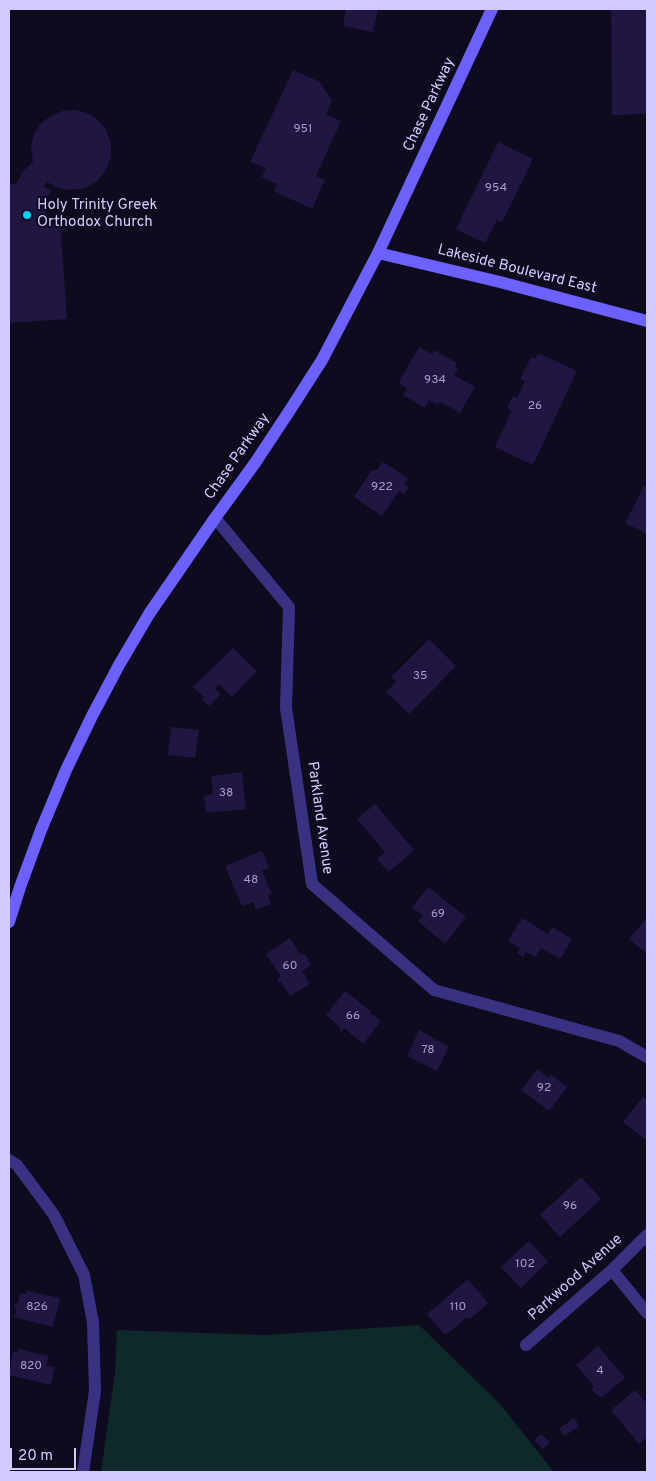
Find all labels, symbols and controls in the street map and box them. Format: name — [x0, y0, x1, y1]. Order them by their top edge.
street label: Chase Parkway — [400, 55, 460, 155]
house number: 951 — [293, 123, 313, 137]
house number: 954 — [485, 182, 507, 196]
place label: Holy Trinity Greek Orthodox Church — [37, 197, 158, 232]
marker: Holy Trinity Greek Orthodox Church — [21, 209, 33, 221]
street label: Lakeside Boulevard East — [436, 242, 598, 298]
house number: 934 — [424, 374, 446, 388]
house number: 26 — [528, 400, 542, 414]
street label: Chase Parkway — [201, 410, 275, 504]
house number: 922 — [371, 481, 393, 495]
house number: 35 — [413, 670, 427, 684]
street label: Parkland Avenue — [302, 760, 336, 876]
house number: 38 — [219, 787, 233, 801]
house number: 48 — [244, 874, 258, 888]
house number: 69 — [431, 908, 445, 922]
house number: 60 — [283, 960, 297, 974]
house number: 66 — [346, 1010, 360, 1024]
house number: 78 — [421, 1044, 435, 1058]
house number: 92 — [537, 1082, 551, 1096]
house number: 96 — [563, 1200, 577, 1214]
street label: Parkwood Avenue — [525, 1231, 627, 1325]
house number: 102 — [515, 1258, 535, 1272]
house number: 826 — [26, 1301, 48, 1315]
house number: 110 — [450, 1301, 466, 1315]
house number: 820 — [20, 1360, 42, 1374]
house number: 4 — [596, 1365, 604, 1379]
scale bar — [12, 1438, 79, 1470]
text: 20 m — [18, 1447, 53, 1466]

